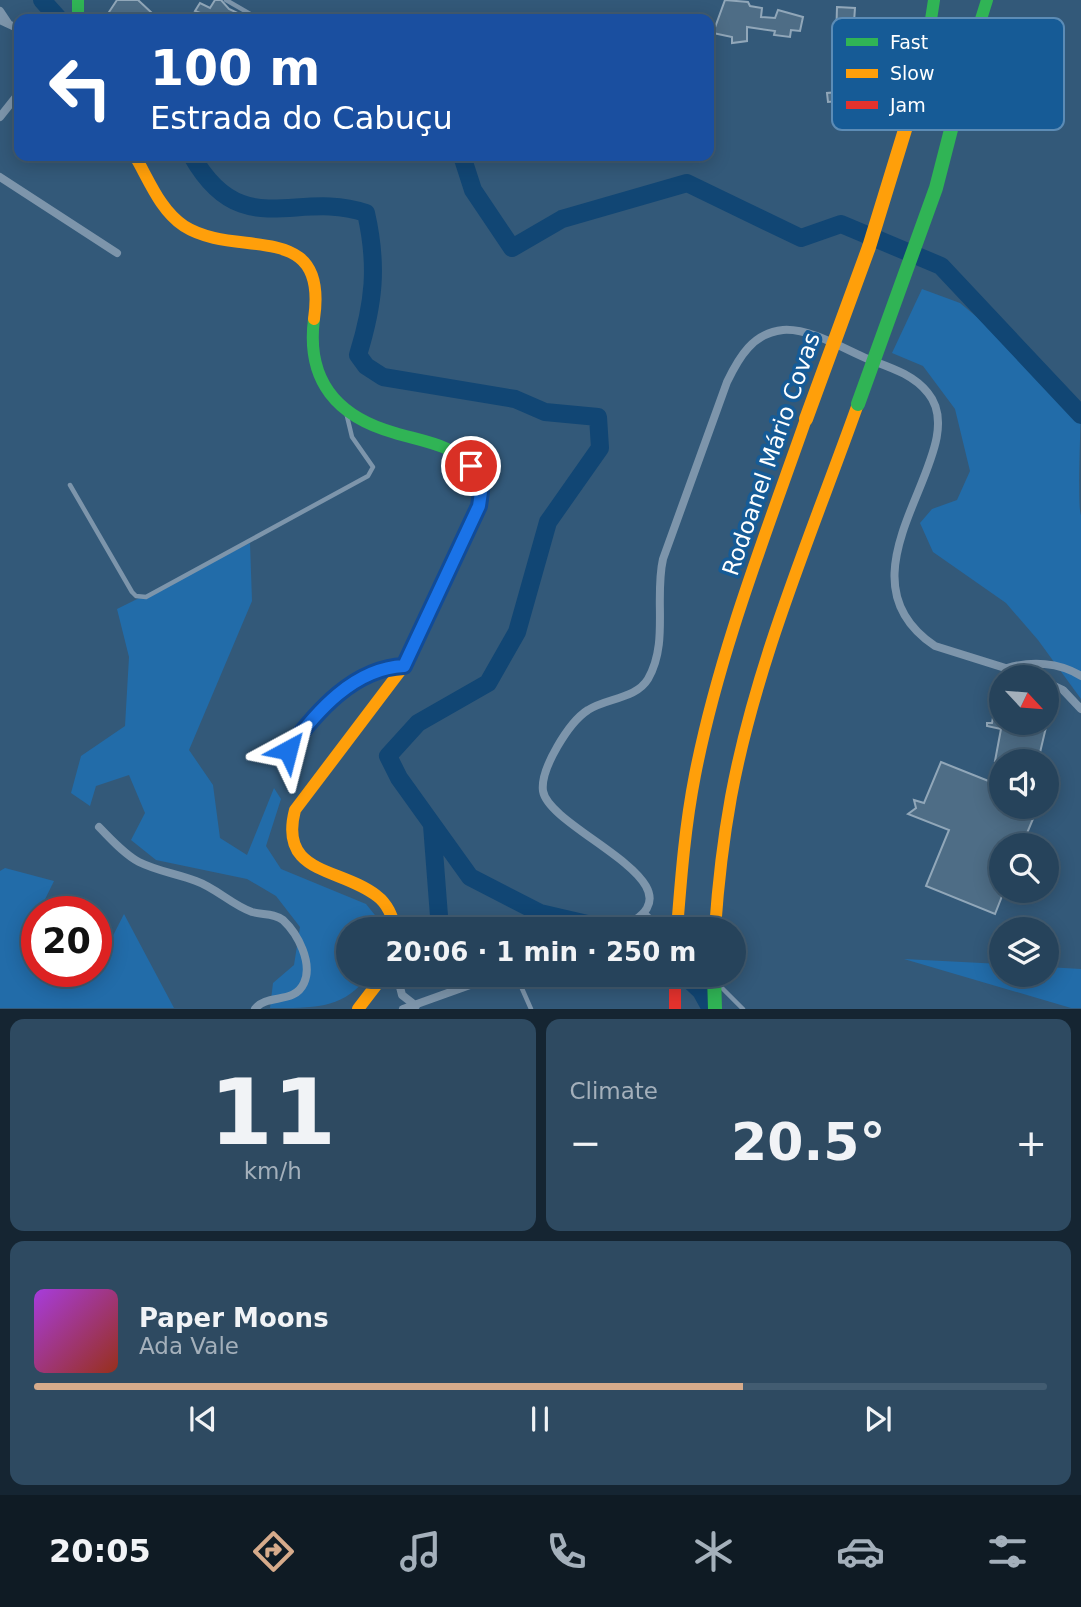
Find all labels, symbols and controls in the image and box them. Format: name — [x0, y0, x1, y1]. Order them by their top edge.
legend — [832, 18, 1064, 130]
text: Fast — [890, 31, 928, 53]
text: 100 m — [150, 40, 320, 97]
icon: left — [35, 42, 126, 133]
text: Slow — [890, 62, 935, 84]
text: Jam — [889, 94, 926, 116]
text: Estrada do Cabuçu — [150, 99, 453, 137]
street label: Rodoanel Mário Covas — [717, 329, 825, 579]
pin — [441, 436, 501, 496]
icon: arrive — [452, 447, 490, 485]
north arrow — [989, 665, 1059, 735]
map controls — [989, 665, 1059, 987]
position arrow — [251, 713, 325, 787]
button: sound — [989, 749, 1059, 819]
button: search — [989, 833, 1059, 903]
speed limit sign: 20 — [21, 896, 112, 987]
button: layers — [989, 917, 1059, 987]
text: 20:06 · 1 min · 250 m — [386, 937, 696, 967]
text: 11 — [209, 1060, 336, 1165]
text: Climate — [570, 1078, 658, 1104]
text: 20.5° — [731, 1112, 885, 1172]
text: − — [570, 1121, 601, 1165]
text: + — [1015, 1121, 1047, 1165]
text: km/h — [244, 1158, 302, 1184]
text: Paper Moons — [139, 1303, 329, 1333]
text: Ada Vale — [139, 1333, 239, 1359]
icon: previous — [184, 1400, 222, 1438]
icon: pause — [521, 1400, 559, 1438]
icon: next — [859, 1400, 897, 1438]
icon: directions — [249, 1527, 298, 1576]
icon: music — [396, 1527, 445, 1576]
icon: phone — [542, 1527, 591, 1576]
icon: climate — [689, 1527, 738, 1576]
icon: car — [836, 1527, 885, 1576]
icon: filters — [983, 1527, 1032, 1576]
text: 20:05 — [49, 1532, 151, 1570]

